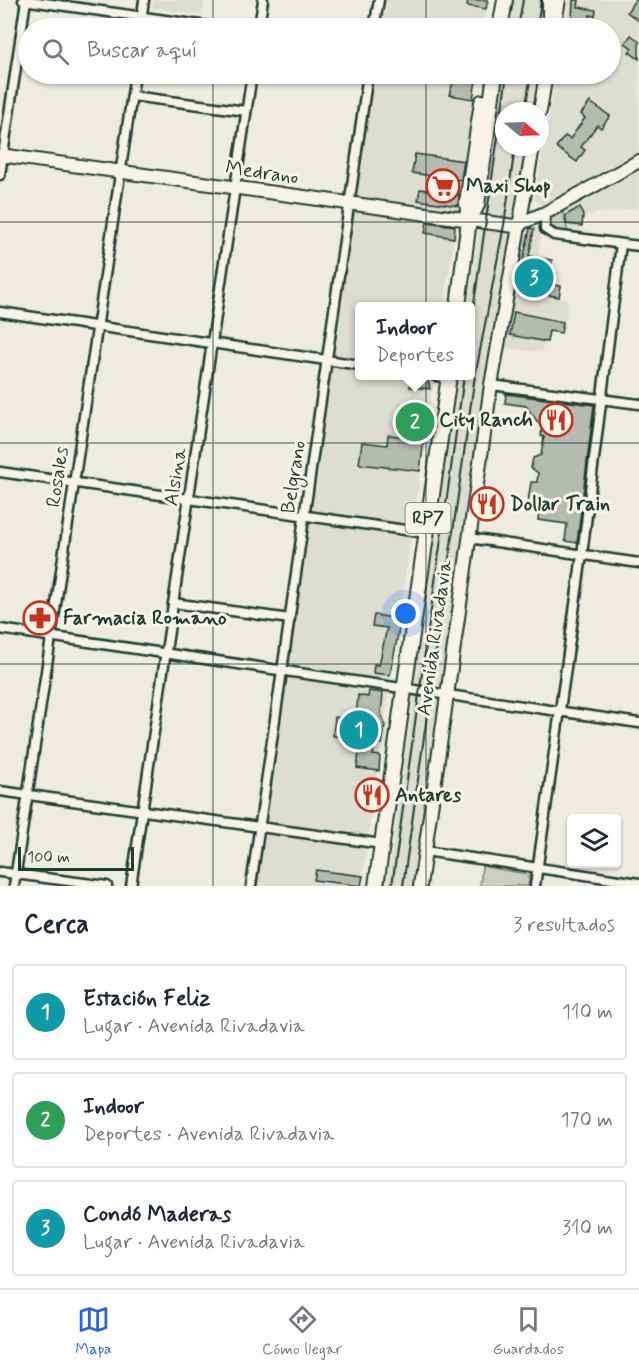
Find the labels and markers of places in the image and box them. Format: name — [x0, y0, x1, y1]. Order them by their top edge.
supermarket icon: Maxi Shop — [425, 168, 461, 204]
place label: Maxi Shop — [466, 173, 551, 200]
pin: 3 — [514, 256, 554, 300]
pin: 2 — [396, 400, 434, 444]
restaurant icon: City Ranch — [538, 402, 574, 438]
place label: City Ranch — [439, 407, 533, 434]
restaurant icon: Dollar Train — [469, 486, 505, 522]
place label: Dollar Train — [510, 491, 610, 518]
pharmacy icon: Farmacia Romano — [22, 600, 58, 636]
place label: Farmacia Romano — [63, 605, 227, 632]
pin: 1 — [340, 708, 378, 752]
restaurant icon: Antares — [354, 777, 390, 813]
place label: Antares — [395, 782, 462, 809]

